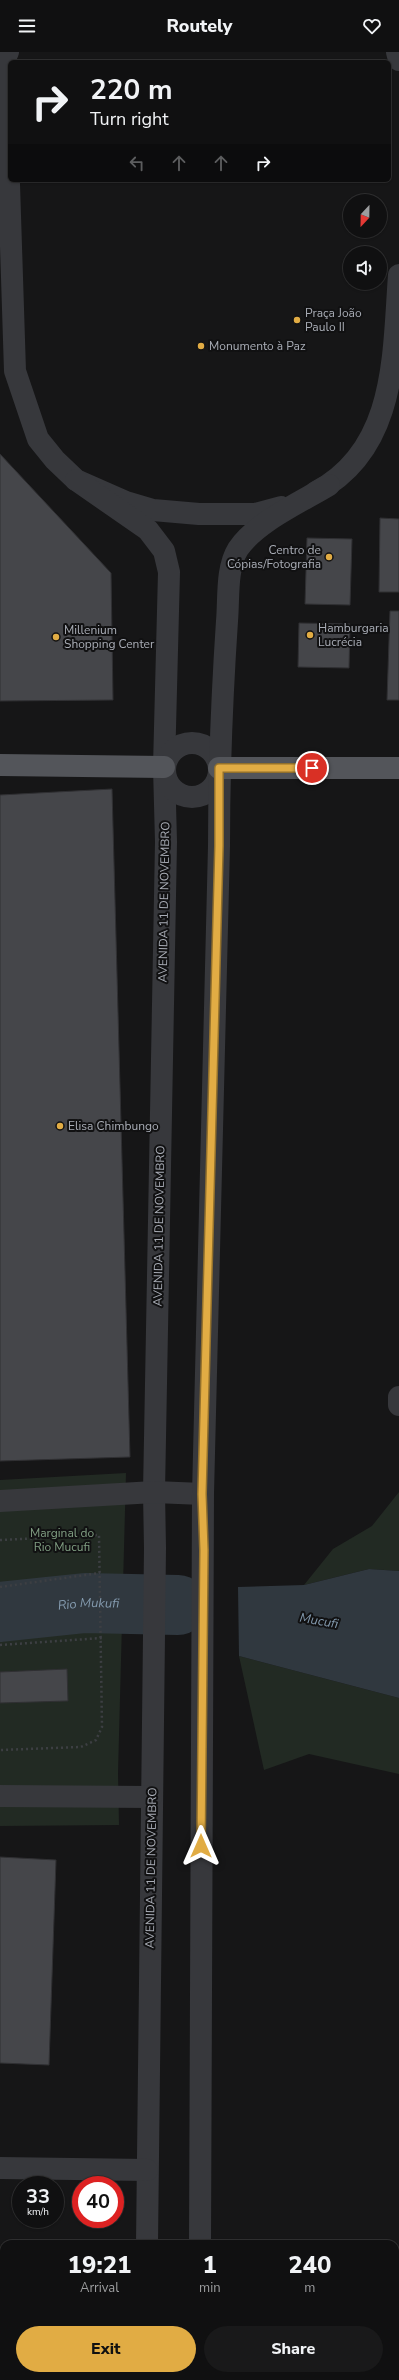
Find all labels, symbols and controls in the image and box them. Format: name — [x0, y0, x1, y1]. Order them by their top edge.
text: Routely — [167, 14, 232, 38]
icon: menu — [16, 15, 38, 37]
icon: heart — [361, 15, 383, 37]
text: 220 m — [90, 71, 173, 109]
icon: right — [24, 76, 76, 128]
text: Turn right — [90, 107, 169, 131]
icon: left — [126, 152, 148, 174]
icon: ahead — [168, 152, 190, 174]
icon: ahead — [210, 152, 232, 174]
icon: right — [252, 152, 274, 174]
north arrow — [343, 194, 387, 238]
map controls — [343, 194, 387, 290]
button: sound — [343, 246, 387, 290]
place label: Praça João Paulo II — [305, 305, 362, 335]
marker: Praça João Paulo II — [292, 315, 302, 325]
place label: Monumento à Paz — [209, 338, 306, 354]
marker: Monumento à Paz — [196, 341, 206, 351]
place label: Centro de Cópias/Fotografia — [227, 542, 321, 572]
marker: Centro de Cópias/Fotografia — [324, 552, 334, 562]
place label: Hamburgaria Lucrécia — [318, 620, 389, 650]
place label: Millenium Shopping Center — [64, 622, 155, 652]
marker: Hamburgaria Lucrécia — [305, 630, 315, 640]
marker: Millenium Shopping Center — [51, 632, 61, 642]
pin — [295, 751, 329, 785]
icon: arrive — [301, 757, 323, 779]
street label: AVENIDA 11 DE NOVEMBRO — [155, 821, 173, 983]
place label: Elisa Chimbungo — [68, 1118, 159, 1134]
marker: Elisa Chimbungo — [55, 1121, 65, 1131]
street label: AVENIDA 11 DE NOVEMBRO — [150, 1145, 168, 1307]
park label: Marginal do Rio Mucufi — [30, 1525, 94, 1555]
water label: Rio Mukufi — [57, 1594, 120, 1615]
water label: Mucufi — [298, 1609, 340, 1633]
street label: AVENIDA 11 DE NOVEMBRO — [142, 1787, 160, 1949]
position arrow — [180, 1825, 222, 1867]
speed limit sign: 40 — [72, 2176, 124, 2228]
text: 33 — [26, 2183, 50, 2210]
text: km/h — [27, 2205, 49, 2219]
text: 19:21 — [68, 2249, 131, 2281]
text: 1 — [203, 2249, 217, 2281]
text: 240 — [288, 2249, 331, 2281]
text: Arrival — [80, 2279, 119, 2297]
text: min — [199, 2279, 221, 2297]
text: m — [304, 2279, 315, 2297]
button: Exit — [16, 2326, 196, 2372]
button: Share — [204, 2326, 383, 2372]

